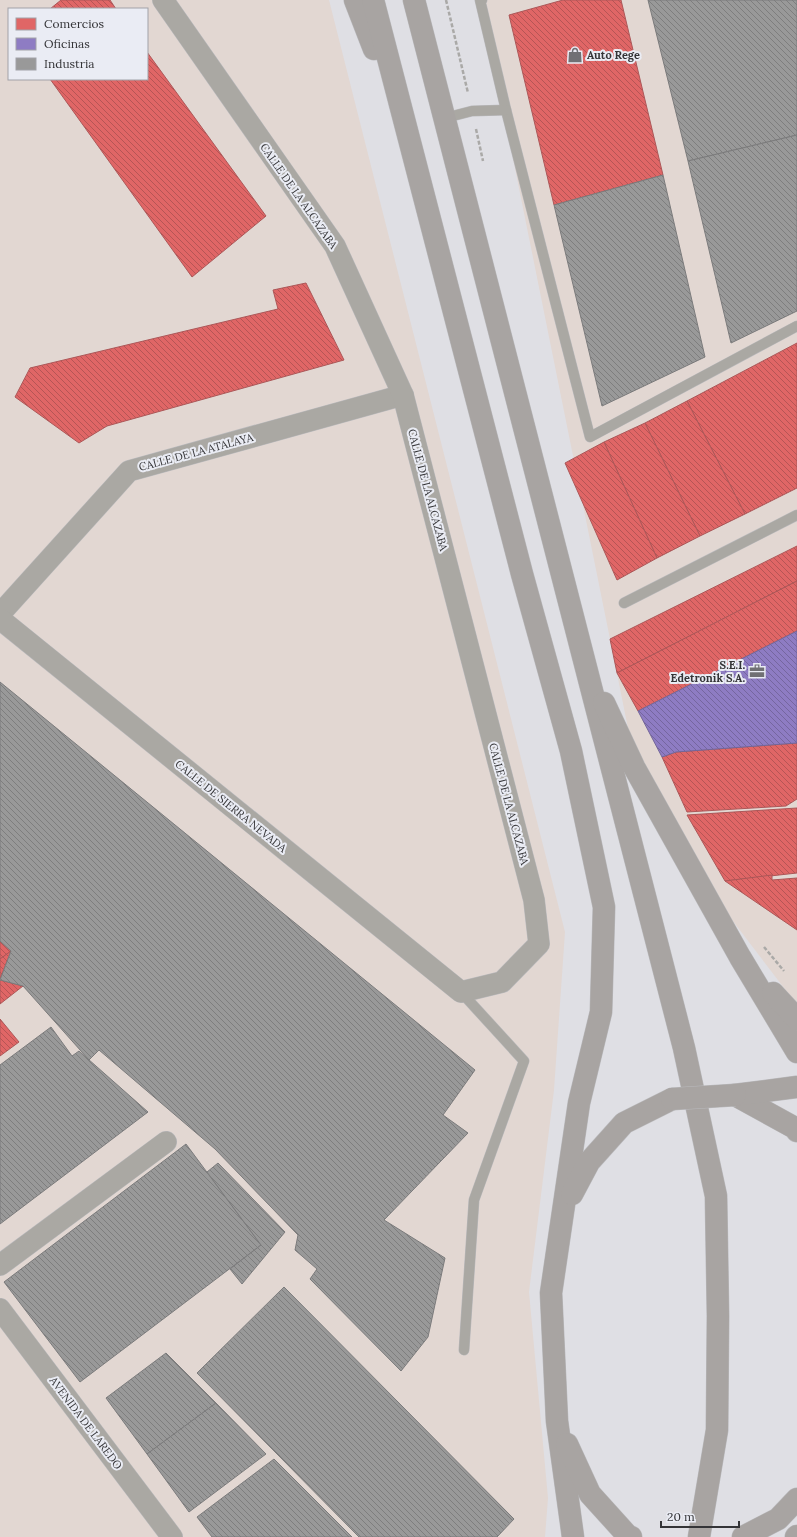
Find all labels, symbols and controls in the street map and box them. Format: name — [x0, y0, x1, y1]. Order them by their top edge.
legend — [8, 8, 148, 80]
text: Comercios — [44, 16, 105, 31]
text: Oficinas — [44, 36, 90, 51]
shop icon: Auto Rege — [566, 46, 584, 64]
place label: Auto Rege — [587, 48, 640, 62]
text: Industria — [44, 56, 95, 71]
street label: CALLE DE LA ALCAZABA — [257, 141, 341, 252]
street label: CALLE DE LA ALCAZABA — [405, 428, 451, 554]
street label: CALLE DE LA ATALAYA — [137, 430, 256, 474]
place label: S.E.I. Edetronik S.A. — [671, 658, 745, 685]
office icon: S.E.I. Edetronik S.A. — [748, 662, 766, 680]
street label: CALLE DE LA ALCAZABA — [486, 742, 532, 868]
street label: CALLE DE SIERRA NEVADA — [172, 757, 290, 856]
street label: AVENIDA DE LAREDO — [46, 1373, 126, 1472]
scale bar — [661, 1503, 739, 1529]
text: 20 m — [667, 1509, 695, 1524]

